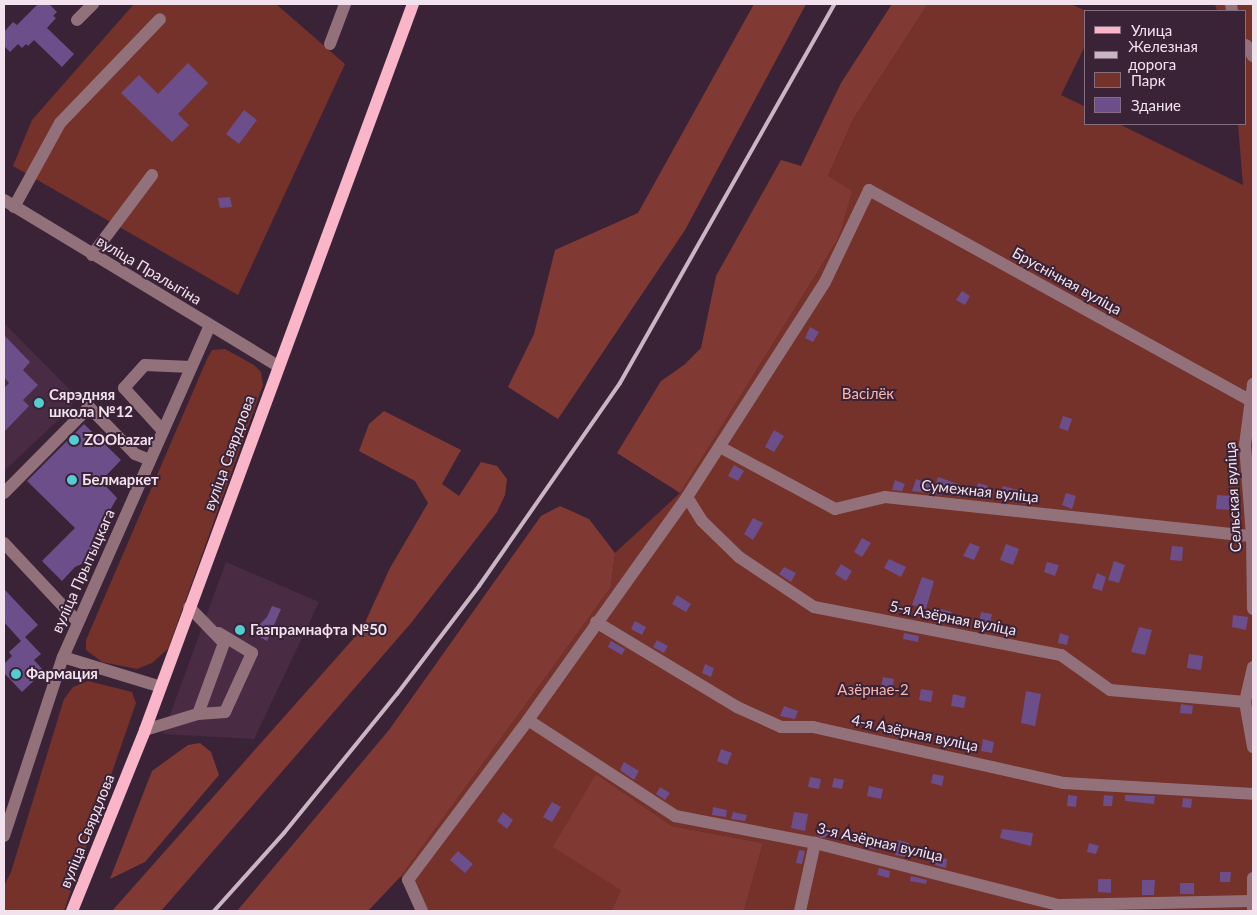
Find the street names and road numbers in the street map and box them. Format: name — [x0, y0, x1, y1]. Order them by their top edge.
street label: вуліца Пралыгіна — [93, 232, 205, 308]
street label: Бруснічная вуліца — [1009, 244, 1125, 318]
street label: вуліца Свярдлова — [200, 393, 258, 513]
street label: Сельская вуліца — [1221, 441, 1245, 553]
street label: Сумежная вуліца — [920, 476, 1040, 506]
street label: вуліца Прытыцкага — [48, 506, 118, 636]
street label: 5-я Азёрная вуліца — [888, 597, 1018, 639]
street label: 4-я Азёрная вуліца — [850, 711, 980, 755]
street label: вуліца Свярдлова — [56, 771, 118, 891]
street label: 3-я Азёрная вуліца — [815, 819, 945, 865]

